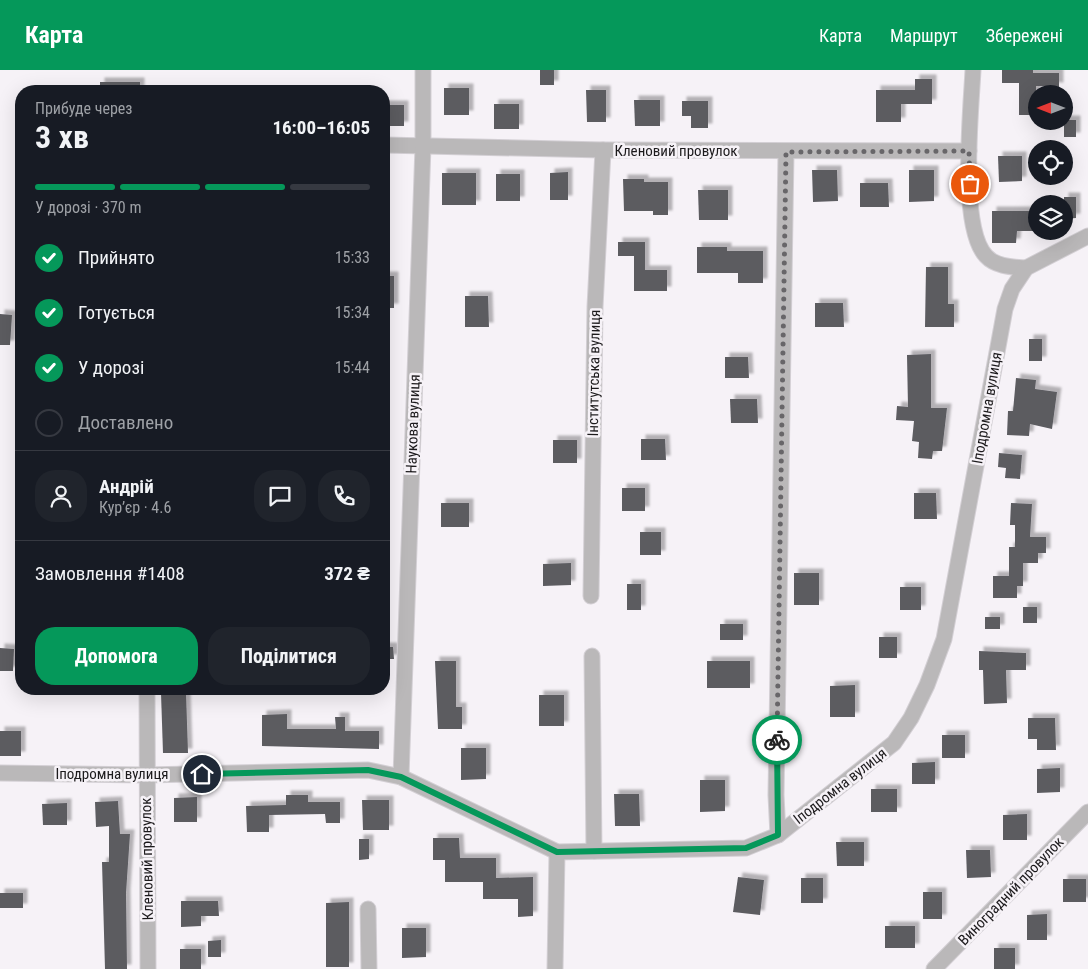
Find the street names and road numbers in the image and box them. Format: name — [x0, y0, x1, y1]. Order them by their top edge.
street label: Кленовий провулок — [615, 142, 737, 160]
street label: Інститутська вулиця — [584, 310, 604, 436]
street label: Іподромна вулиця — [968, 351, 1006, 465]
street label: Наукова вулиця — [402, 374, 424, 474]
street label: Іподромна вулиця — [790, 744, 890, 828]
street label: Іподромна вулиця — [55, 765, 169, 783]
street label: Кленовий провулок — [137, 797, 157, 921]
street label: Виноградний провулок — [955, 833, 1067, 949]

